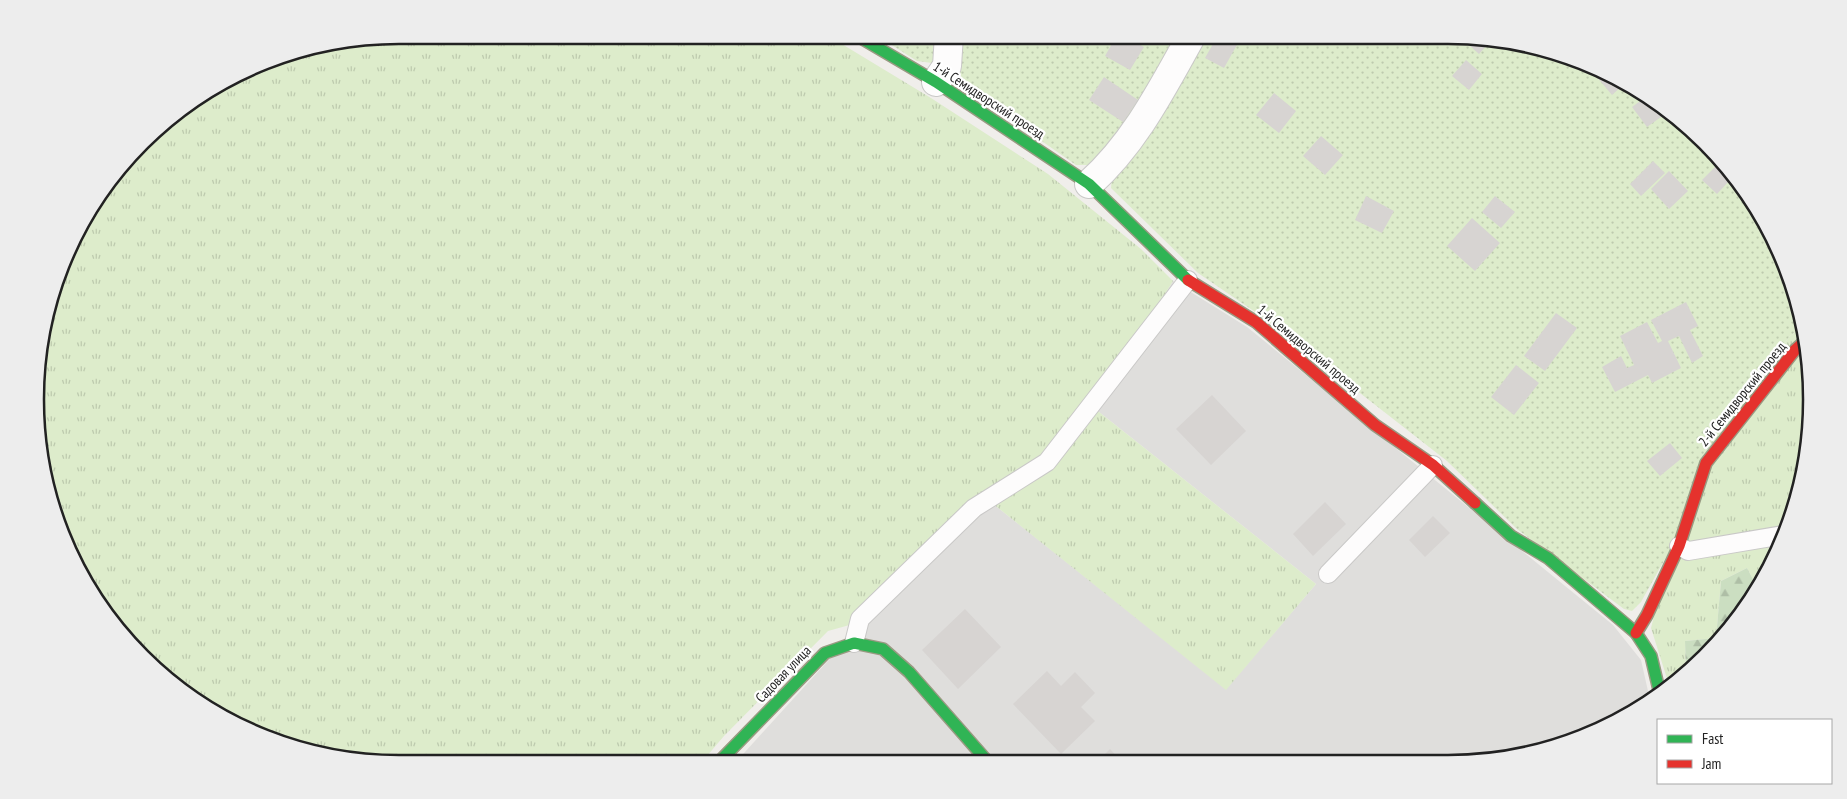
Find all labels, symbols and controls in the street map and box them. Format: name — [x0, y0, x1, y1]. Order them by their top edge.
street label: 1-й Семидворский проезд — [930, 57, 1048, 143]
street label: 1-й Семидворский проезд — [1254, 301, 1364, 397]
street label: 2-й Семидворский проезд — [1694, 338, 1790, 450]
street label: Садовая улица — [751, 642, 815, 706]
legend — [1657, 719, 1832, 784]
text: Fast — [1702, 729, 1723, 748]
text: Jam — [1701, 754, 1721, 773]

